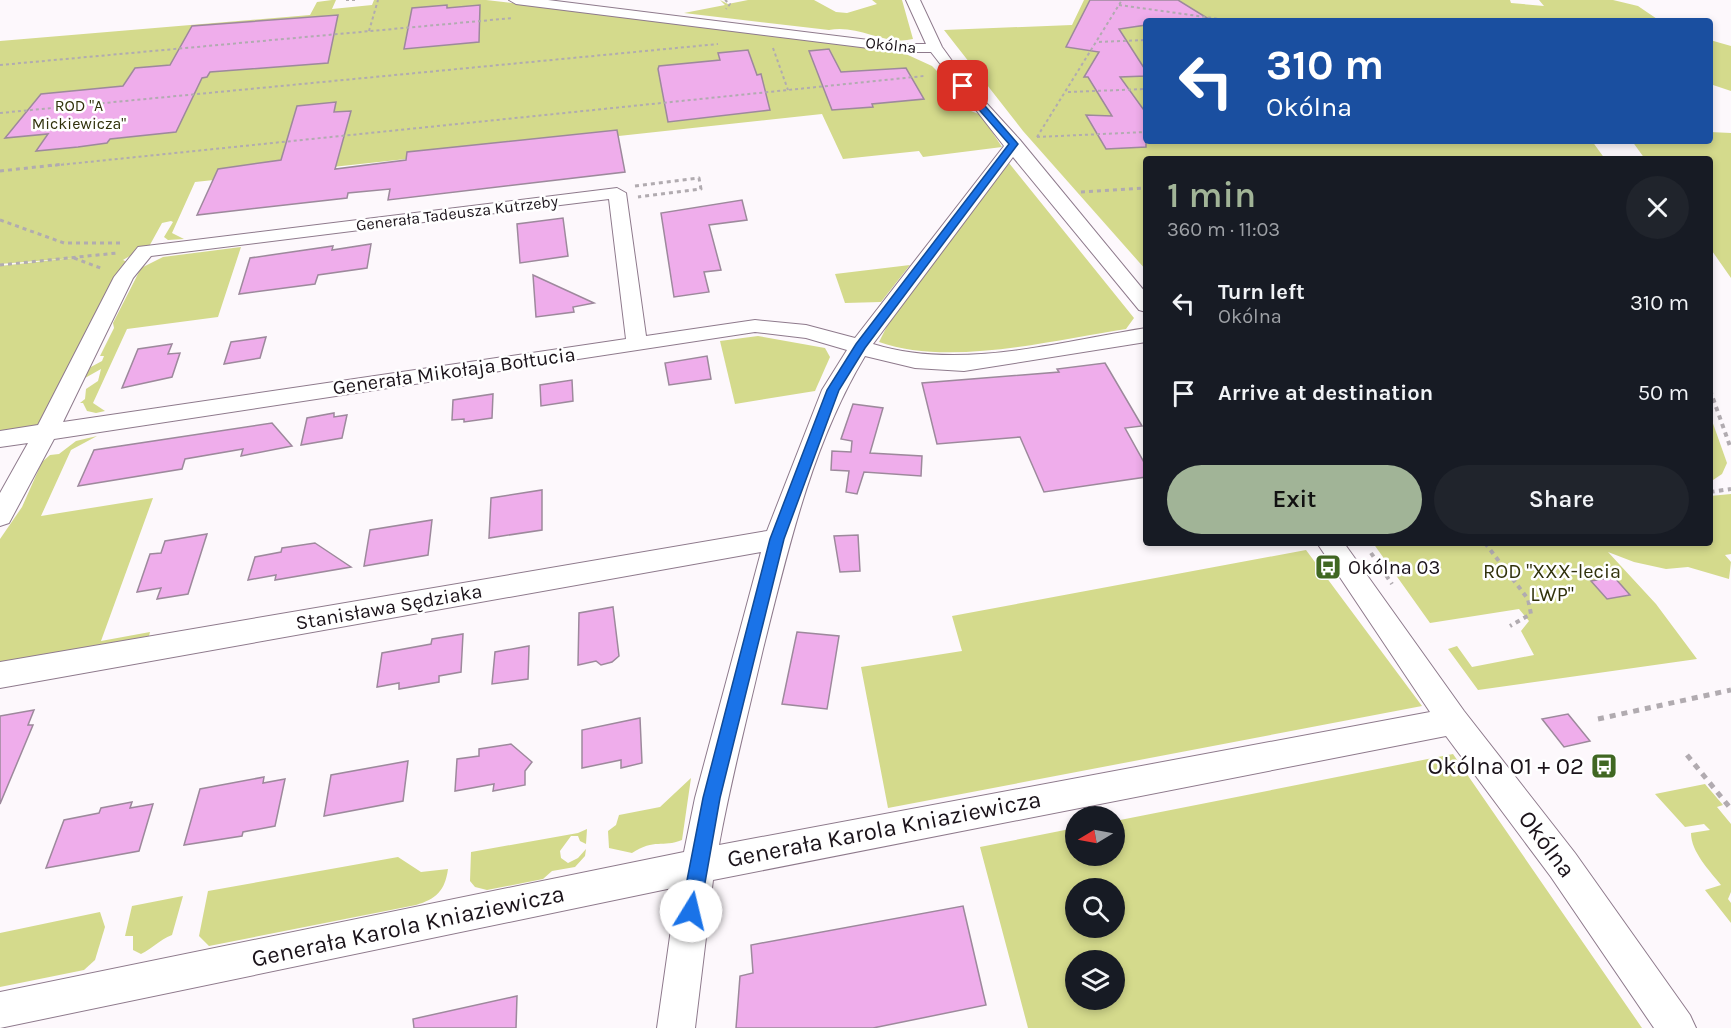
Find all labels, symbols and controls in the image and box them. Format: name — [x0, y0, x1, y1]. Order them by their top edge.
street label: Okólna — [865, 33, 917, 57]
text: 310 m — [1266, 40, 1384, 90]
icon: left — [1167, 42, 1245, 120]
pin — [937, 60, 988, 111]
icon: arrive — [946, 69, 979, 102]
text: Okólna — [1266, 91, 1352, 123]
park label: ROD "A Mickiewicza" — [32, 96, 126, 133]
text: 1 min — [1167, 174, 1256, 216]
button: close — [1626, 176, 1689, 239]
street label: Generała Tadeusza Kutrzeby — [355, 191, 560, 235]
text: 360 m · 11:03 — [1167, 218, 1280, 241]
text: Turn left — [1218, 279, 1305, 305]
icon: left — [1167, 287, 1200, 320]
text: 310 m — [1630, 290, 1689, 316]
text: Okólna — [1218, 305, 1282, 328]
street label: Generała Mikołaja Bołtucia — [331, 343, 577, 399]
icon: arrive — [1167, 377, 1200, 410]
text: Arrive at destination — [1218, 380, 1433, 406]
text: 50 m — [1638, 380, 1689, 406]
button: Exit — [1167, 465, 1422, 534]
button: Share — [1434, 465, 1689, 534]
bus stop icon: Okólna 03 — [1313, 552, 1343, 582]
place label: Okólna 03 — [1348, 556, 1440, 579]
park label: ROD "XXX-lecia LWP" — [1483, 560, 1621, 606]
street label: Stanisława Sędziaka — [294, 579, 484, 635]
bus stop icon: Okólna 01 + 02 — [1589, 751, 1619, 781]
place label: Okólna 01 + 02 — [1427, 752, 1584, 780]
street label: Generała Karola Kniaziewicza — [725, 785, 1043, 873]
street label: Okólna — [1513, 805, 1581, 883]
north arrow — [1065, 806, 1125, 866]
map controls — [1065, 806, 1125, 1010]
button: search — [1065, 878, 1125, 938]
street label: Generała Karola Kniaziewicza — [249, 879, 567, 973]
position arrow — [659, 879, 723, 943]
button: layers — [1065, 950, 1125, 1010]

